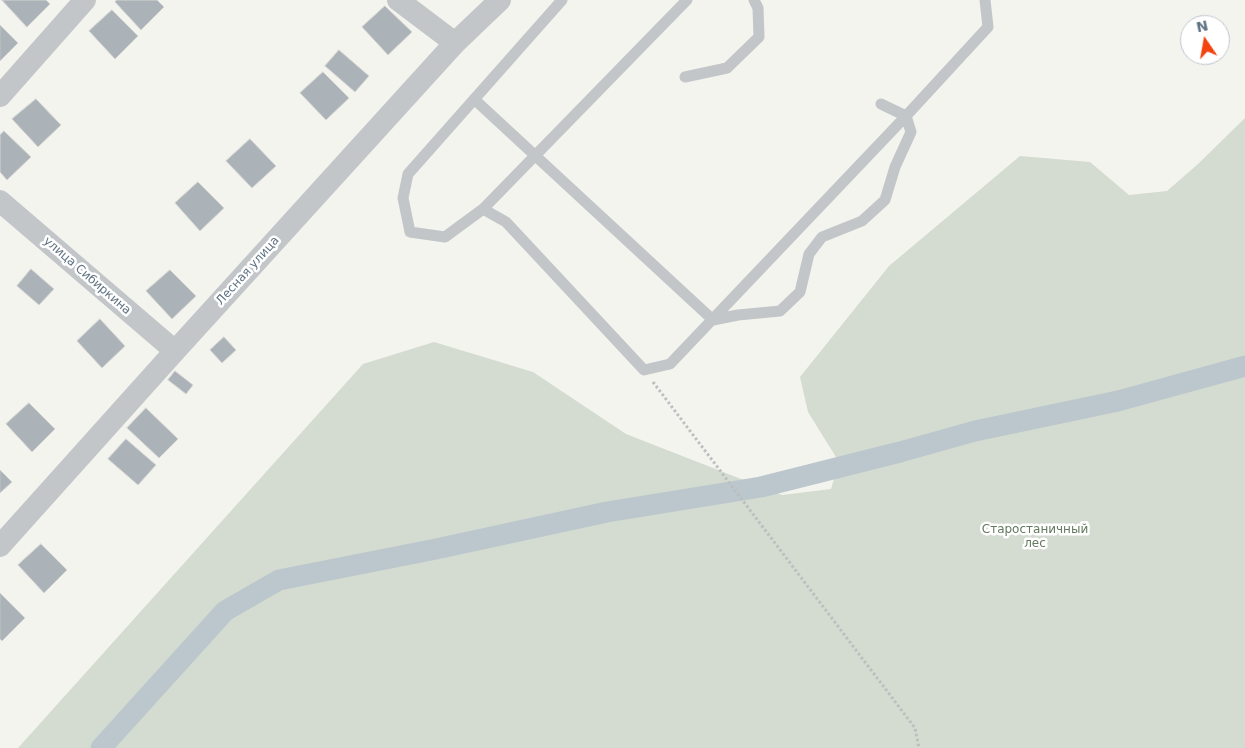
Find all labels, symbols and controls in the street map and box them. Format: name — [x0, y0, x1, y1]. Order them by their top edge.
north arrow — [1180, 15, 1230, 65]
text: N — [1195, 17, 1209, 35]
street label: улица Сибиркина — [40, 234, 134, 318]
street label: Лесная улица — [213, 234, 283, 308]
park label: Старостаничный лес — [982, 523, 1088, 551]

